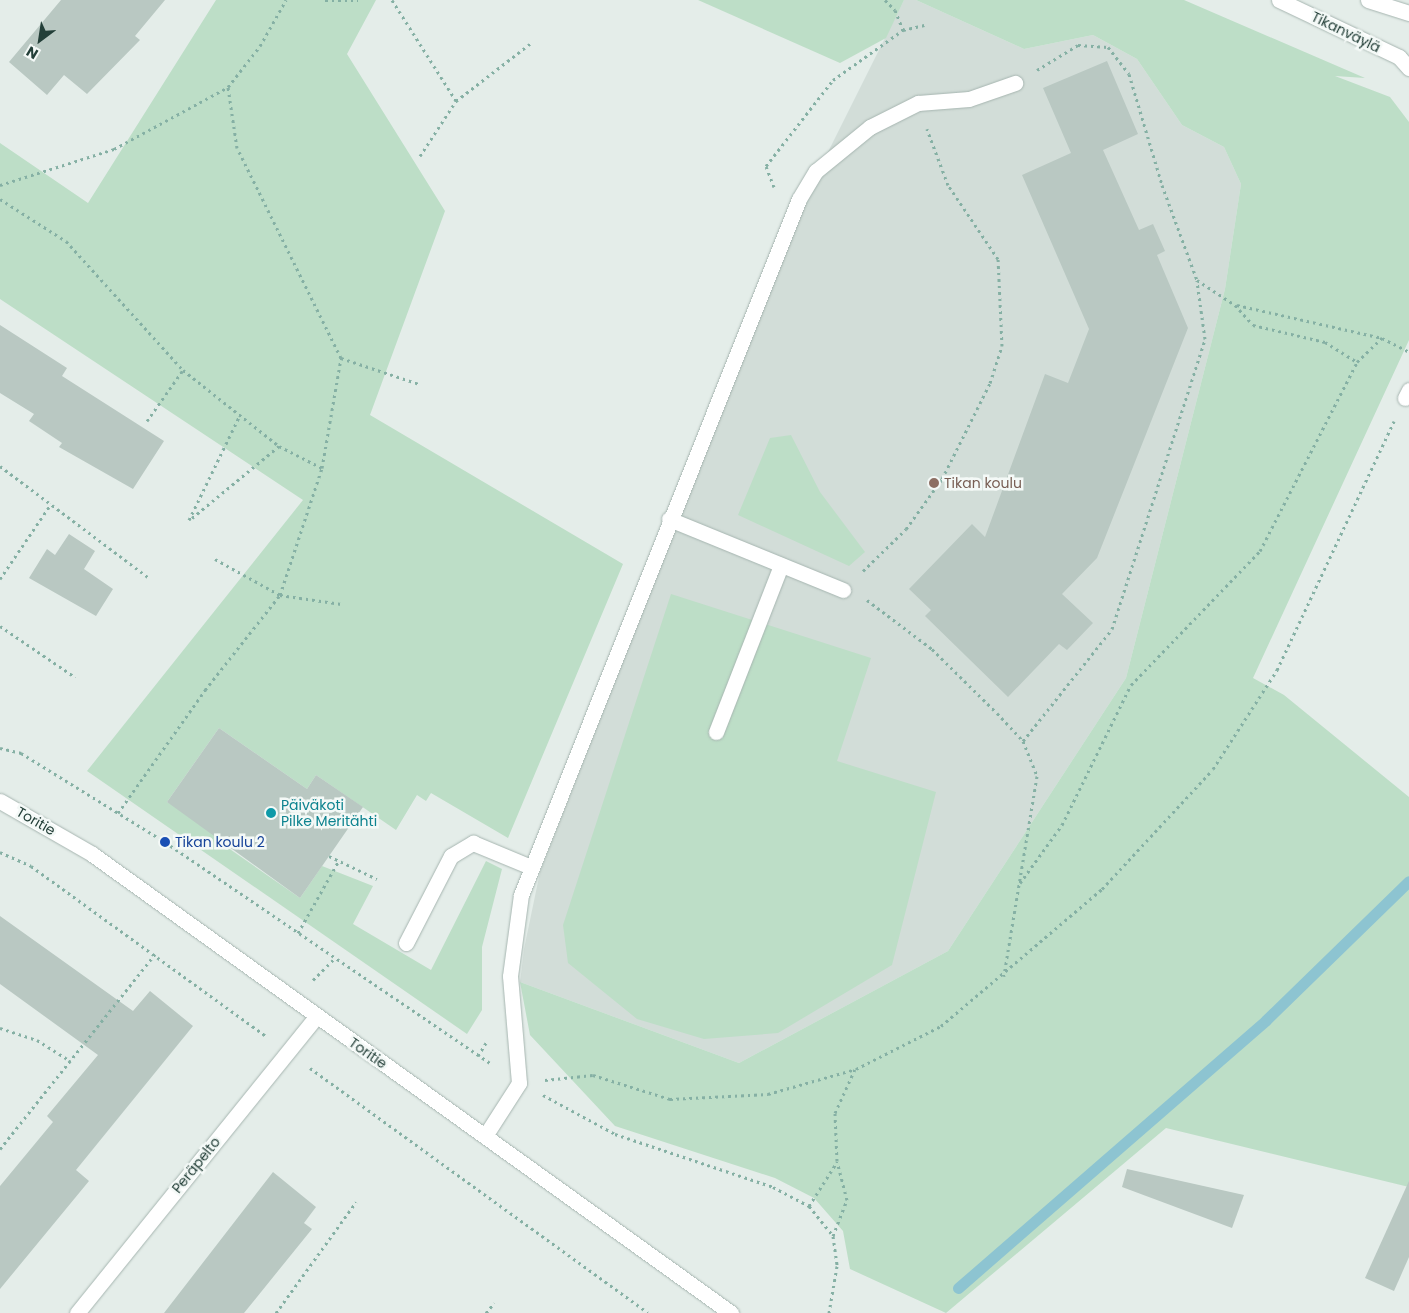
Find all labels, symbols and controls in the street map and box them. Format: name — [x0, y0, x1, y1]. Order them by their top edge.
street label: Tikanväylä — [1309, 8, 1383, 56]
north arrow — [15, 15, 65, 65]
text: N — [23, 42, 42, 64]
place label: Tikan koulu — [944, 475, 1022, 491]
marker: Tikan koulu — [928, 477, 940, 489]
place label: Päiväkoti Pilke Meritähti — [281, 797, 377, 830]
street label: Toritie — [13, 803, 59, 839]
marker: Päiväkoti Pilke Meritähti — [265, 807, 277, 819]
place label: Tikan koulu 2 — [175, 834, 265, 850]
marker: Tikan koulu 2 — [159, 836, 171, 848]
street label: Toritie — [346, 1034, 390, 1072]
street label: Peräpelto — [168, 1134, 224, 1196]

